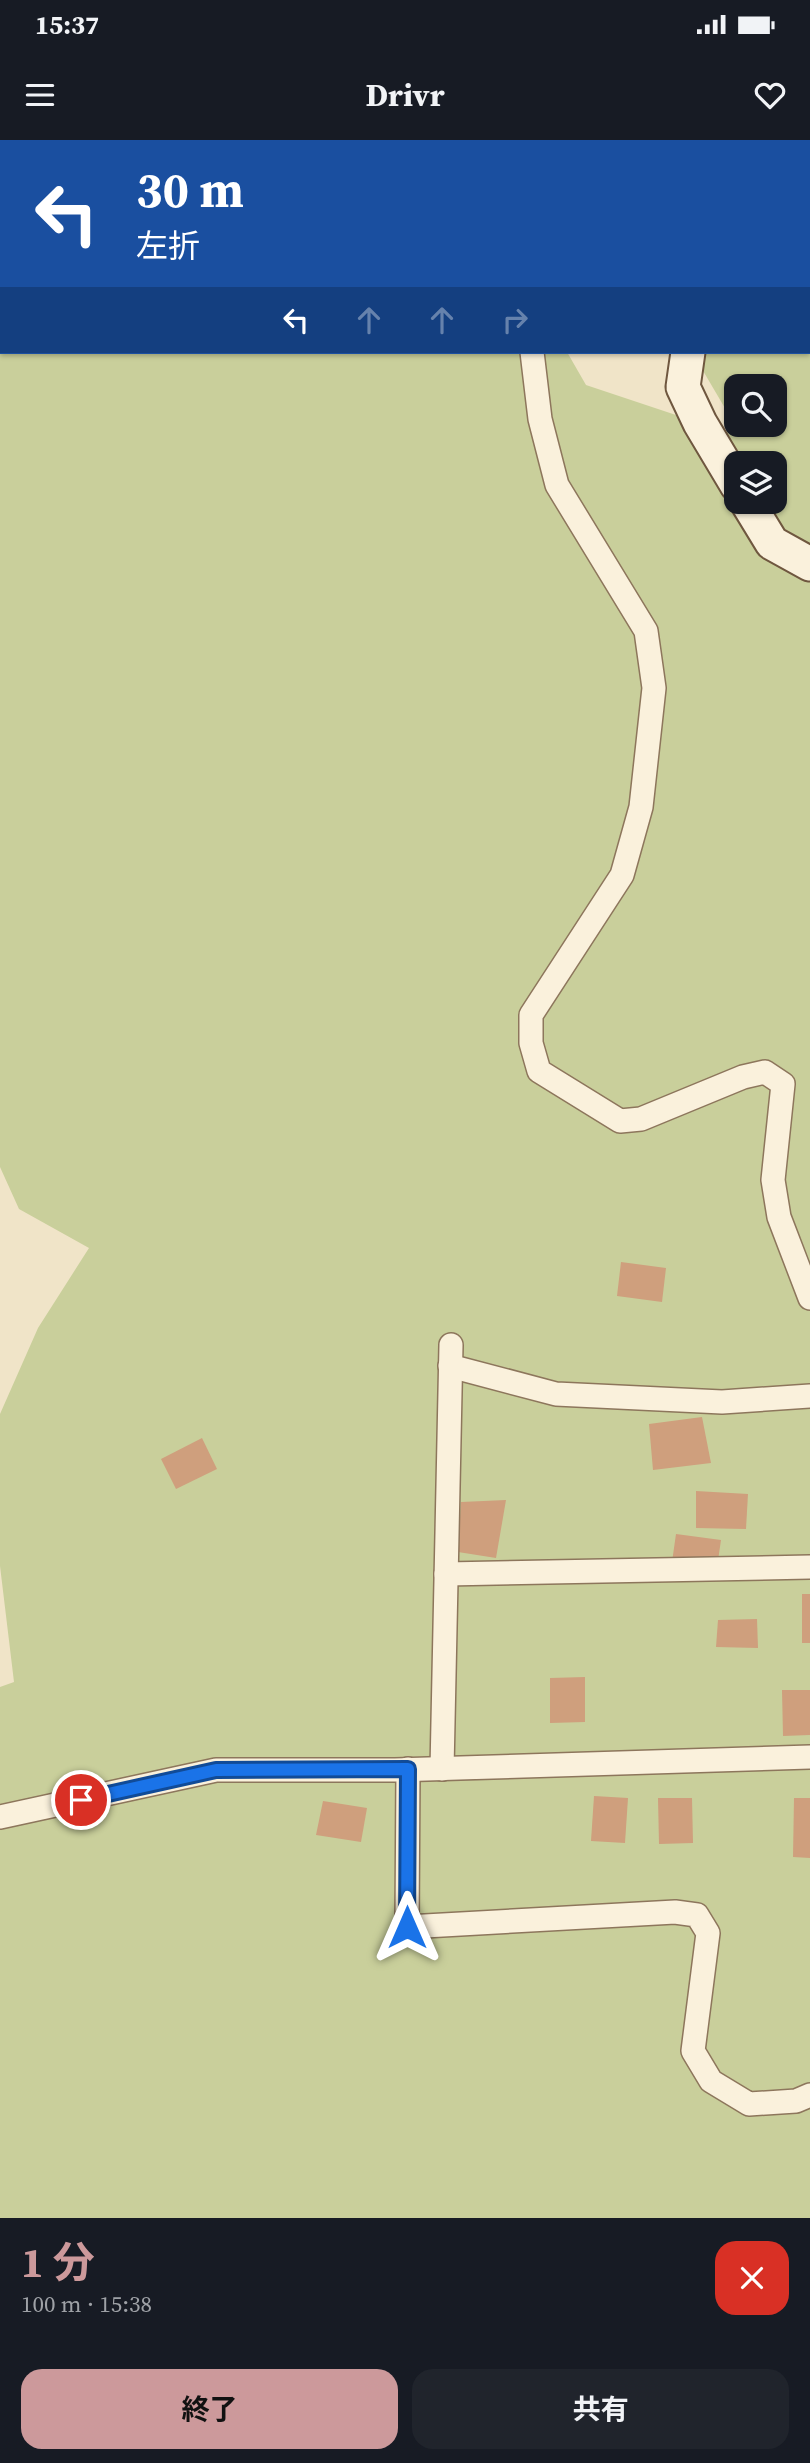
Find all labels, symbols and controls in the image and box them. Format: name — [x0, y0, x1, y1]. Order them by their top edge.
text: 15:37 — [35, 7, 99, 43]
text: Drivr — [365, 73, 445, 117]
icon: menu — [21, 76, 59, 114]
icon: heart — [751, 76, 789, 114]
text: 30 m — [136, 156, 244, 223]
icon: left — [21, 168, 112, 259]
text: 左折 — [136, 224, 200, 268]
icon: left — [277, 301, 315, 339]
icon: ahead — [350, 301, 388, 339]
icon: ahead — [423, 301, 461, 339]
icon: right — [496, 301, 534, 339]
map controls — [724, 374, 787, 514]
button: search — [724, 374, 787, 437]
button: layers — [724, 451, 787, 514]
pin — [51, 1770, 111, 1830]
icon: arrive — [62, 1781, 100, 1819]
position arrow — [370, 1890, 444, 1964]
text: 1 分 — [21, 2233, 95, 2291]
button: close — [715, 2241, 789, 2315]
text: 100 m · 15:38 — [21, 2288, 152, 2320]
button: 終了 — [21, 2369, 398, 2449]
button: 共有 — [412, 2369, 789, 2449]

